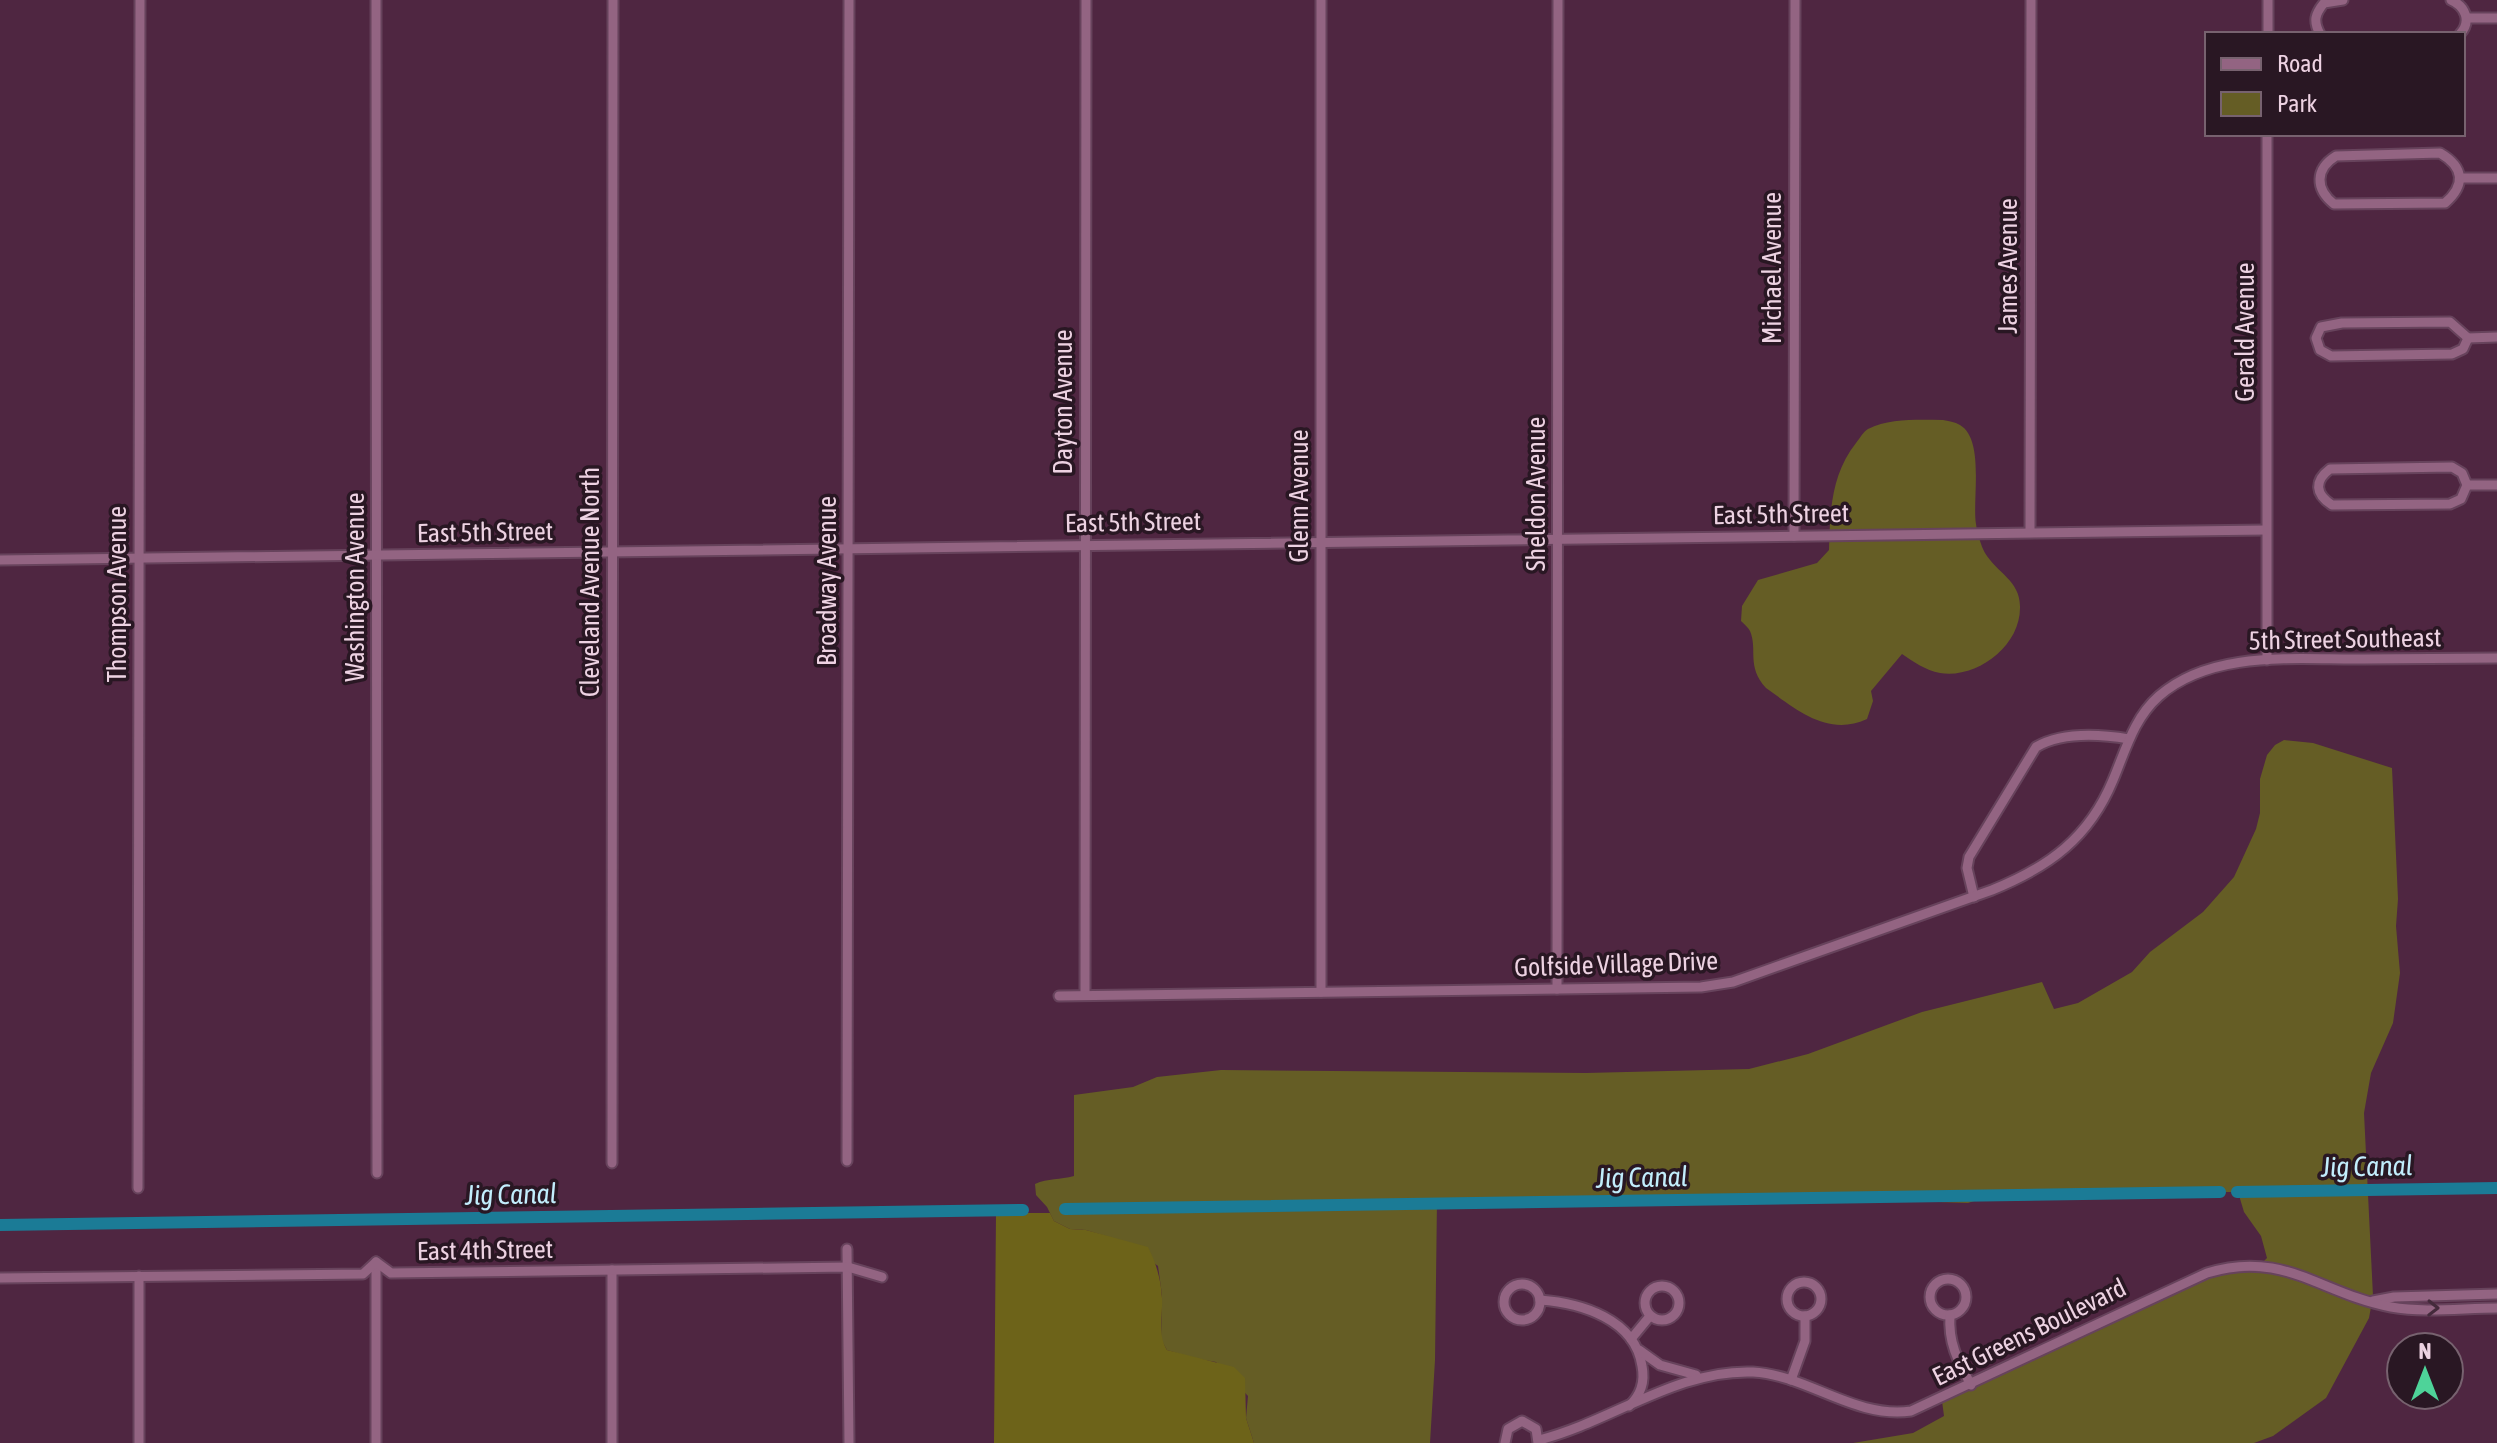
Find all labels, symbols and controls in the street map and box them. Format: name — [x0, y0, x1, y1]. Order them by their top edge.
legend — [2205, 32, 2465, 136]
text: Road — [2277, 50, 2323, 77]
text: Park — [2277, 90, 2318, 117]
street label: Michael Avenue — [1757, 192, 1787, 344]
street label: James Avenue — [1993, 198, 2023, 334]
street label: Gerald Avenue — [2230, 262, 2260, 402]
street label: Dayton Avenue — [1048, 330, 1078, 474]
street label: Sheldon Avenue — [1521, 417, 1551, 571]
street label: Glenn Avenue — [1284, 430, 1314, 562]
street label: Cleveland Avenue North — [575, 467, 605, 697]
street label: Washington Avenue — [340, 492, 370, 682]
street label: Broadway Avenue — [812, 496, 842, 666]
street label: East 5th Street — [1713, 498, 1849, 530]
street label: Thompson Avenue — [102, 506, 132, 682]
street label: East 5th Street — [1065, 506, 1201, 538]
street label: East 5th Street — [417, 516, 553, 548]
street label: 5th Street Southeast — [2248, 622, 2442, 656]
street label: Golfside Village Drive — [1514, 945, 1718, 983]
water label: Jig Canal — [2320, 1149, 2413, 1183]
water label: Jig Canal — [1595, 1160, 1688, 1194]
water label: Jig Canal — [464, 1177, 557, 1211]
street label: East 4th Street — [417, 1234, 553, 1266]
street label: East Greens Boulevard — [1927, 1272, 2131, 1392]
one-way arrow — [2427, 1300, 2440, 1317]
north arrow — [2385, 1331, 2465, 1411]
text: N — [2419, 1338, 2431, 1364]

